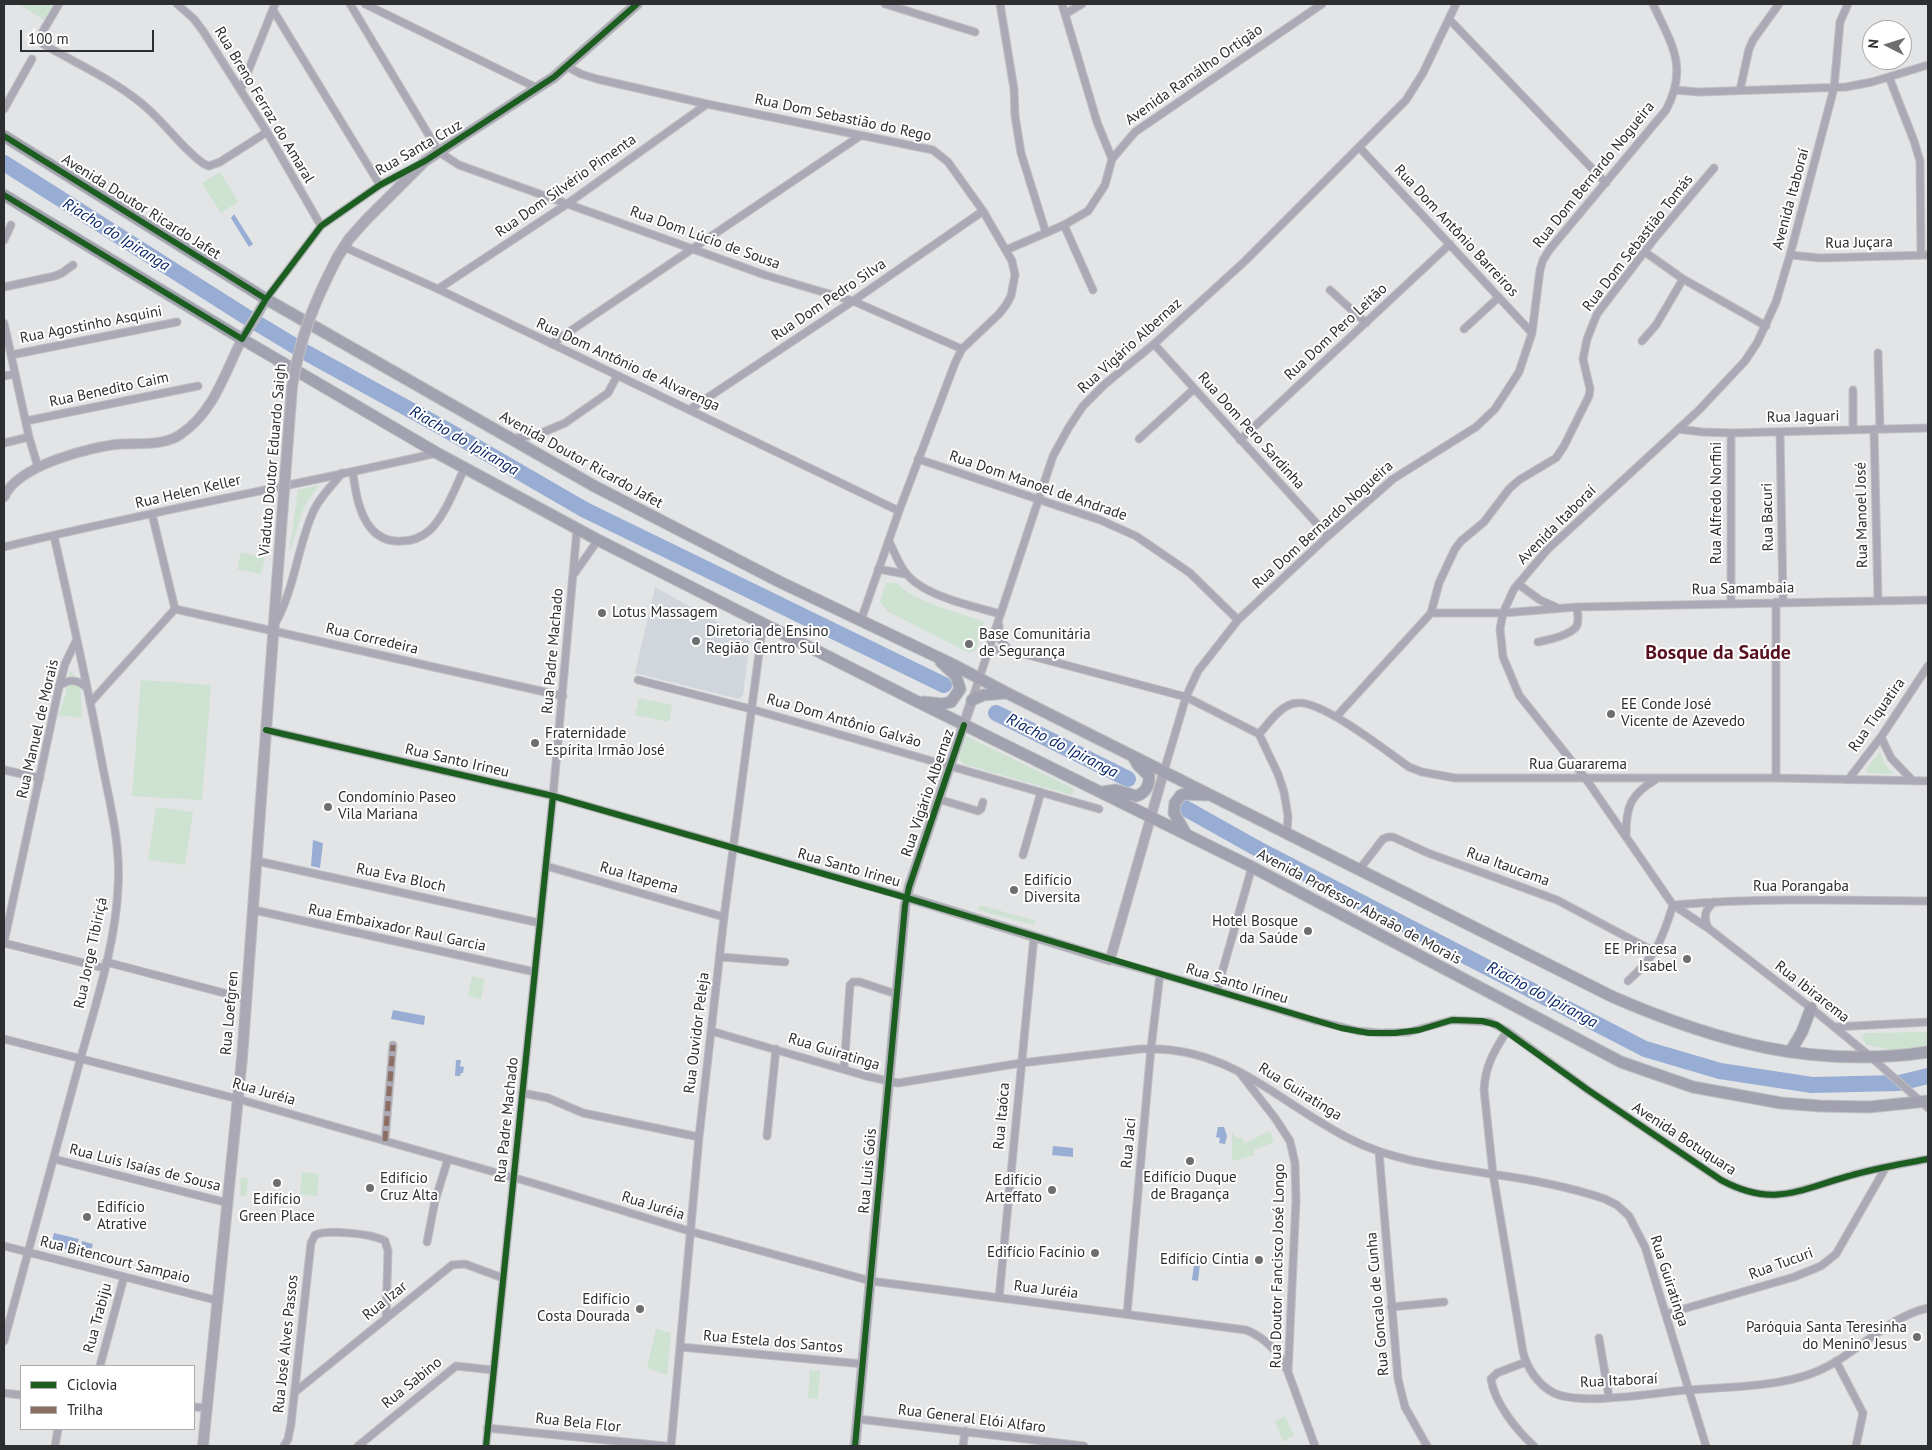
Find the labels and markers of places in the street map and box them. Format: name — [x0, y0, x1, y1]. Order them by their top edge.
place label: Lotus Massagem — [612, 604, 718, 622]
marker: Lotus Massagem — [596, 607, 608, 619]
place label: Diretoria de Ensino Região Centro Sul — [706, 623, 829, 658]
place label: Base Comunitária de Segurança — [979, 626, 1091, 661]
marker: Diretoria de Ensino Região Centro Sul — [690, 635, 702, 647]
marker: Base Comunitária de Segurança — [963, 638, 975, 650]
place label: EE Conde José Vicente de Azevedo — [1621, 696, 1745, 731]
marker: EE Conde José Vicente de Azevedo — [1605, 708, 1617, 720]
place label: Fraternidade Espírita Irmão José — [545, 725, 665, 760]
marker: Fraternidade Espírita Irmão José — [529, 737, 541, 749]
place label: Condomínio Paseo Vila Mariana — [338, 789, 456, 824]
marker: Condomínio Paseo Vila Mariana — [322, 801, 334, 813]
place label: Edifício Diversita — [1024, 872, 1080, 907]
marker: Edifício Diversita — [1008, 884, 1020, 896]
place label: Hotel Bosque da Saúde — [1212, 913, 1298, 948]
marker: Hotel Bosque da Saúde — [1302, 925, 1314, 937]
place label: EE Princesa Isabel — [1604, 941, 1677, 976]
marker: EE Princesa Isabel — [1681, 953, 1693, 965]
marker: Edifício Duque de Bragança — [1184, 1155, 1196, 1167]
place label: Edifício Duque de Bragança — [1143, 1169, 1237, 1204]
place label: Edifício Cruz Alta — [380, 1170, 438, 1205]
place label: Edifício Arteffato — [985, 1172, 1042, 1207]
marker: Edifício Green Place — [271, 1177, 283, 1189]
marker: Edifício Cruz Alta — [364, 1182, 376, 1194]
marker: Edifício Arteffato — [1046, 1184, 1058, 1196]
place label: Edifício Green Place — [239, 1191, 315, 1226]
place label: Edifício Atrative — [97, 1199, 147, 1234]
marker: Edifício Atrative — [81, 1211, 93, 1223]
place label: Edifício Facínio — [987, 1244, 1085, 1262]
marker: Edifício Facínio — [1089, 1247, 1101, 1259]
place label: Edifício Cíntia — [1160, 1251, 1249, 1269]
marker: Edifício Cíntia — [1253, 1254, 1265, 1266]
place label: Edifício Costa Dourada — [537, 1291, 630, 1326]
marker: Edifício Costa Dourada — [634, 1303, 646, 1315]
place label: Paróquia Santa Teresinha do Menino Jesus — [1746, 1319, 1907, 1354]
marker: Paróquia Santa Teresinha do Menino Jesus — [1911, 1331, 1923, 1343]

